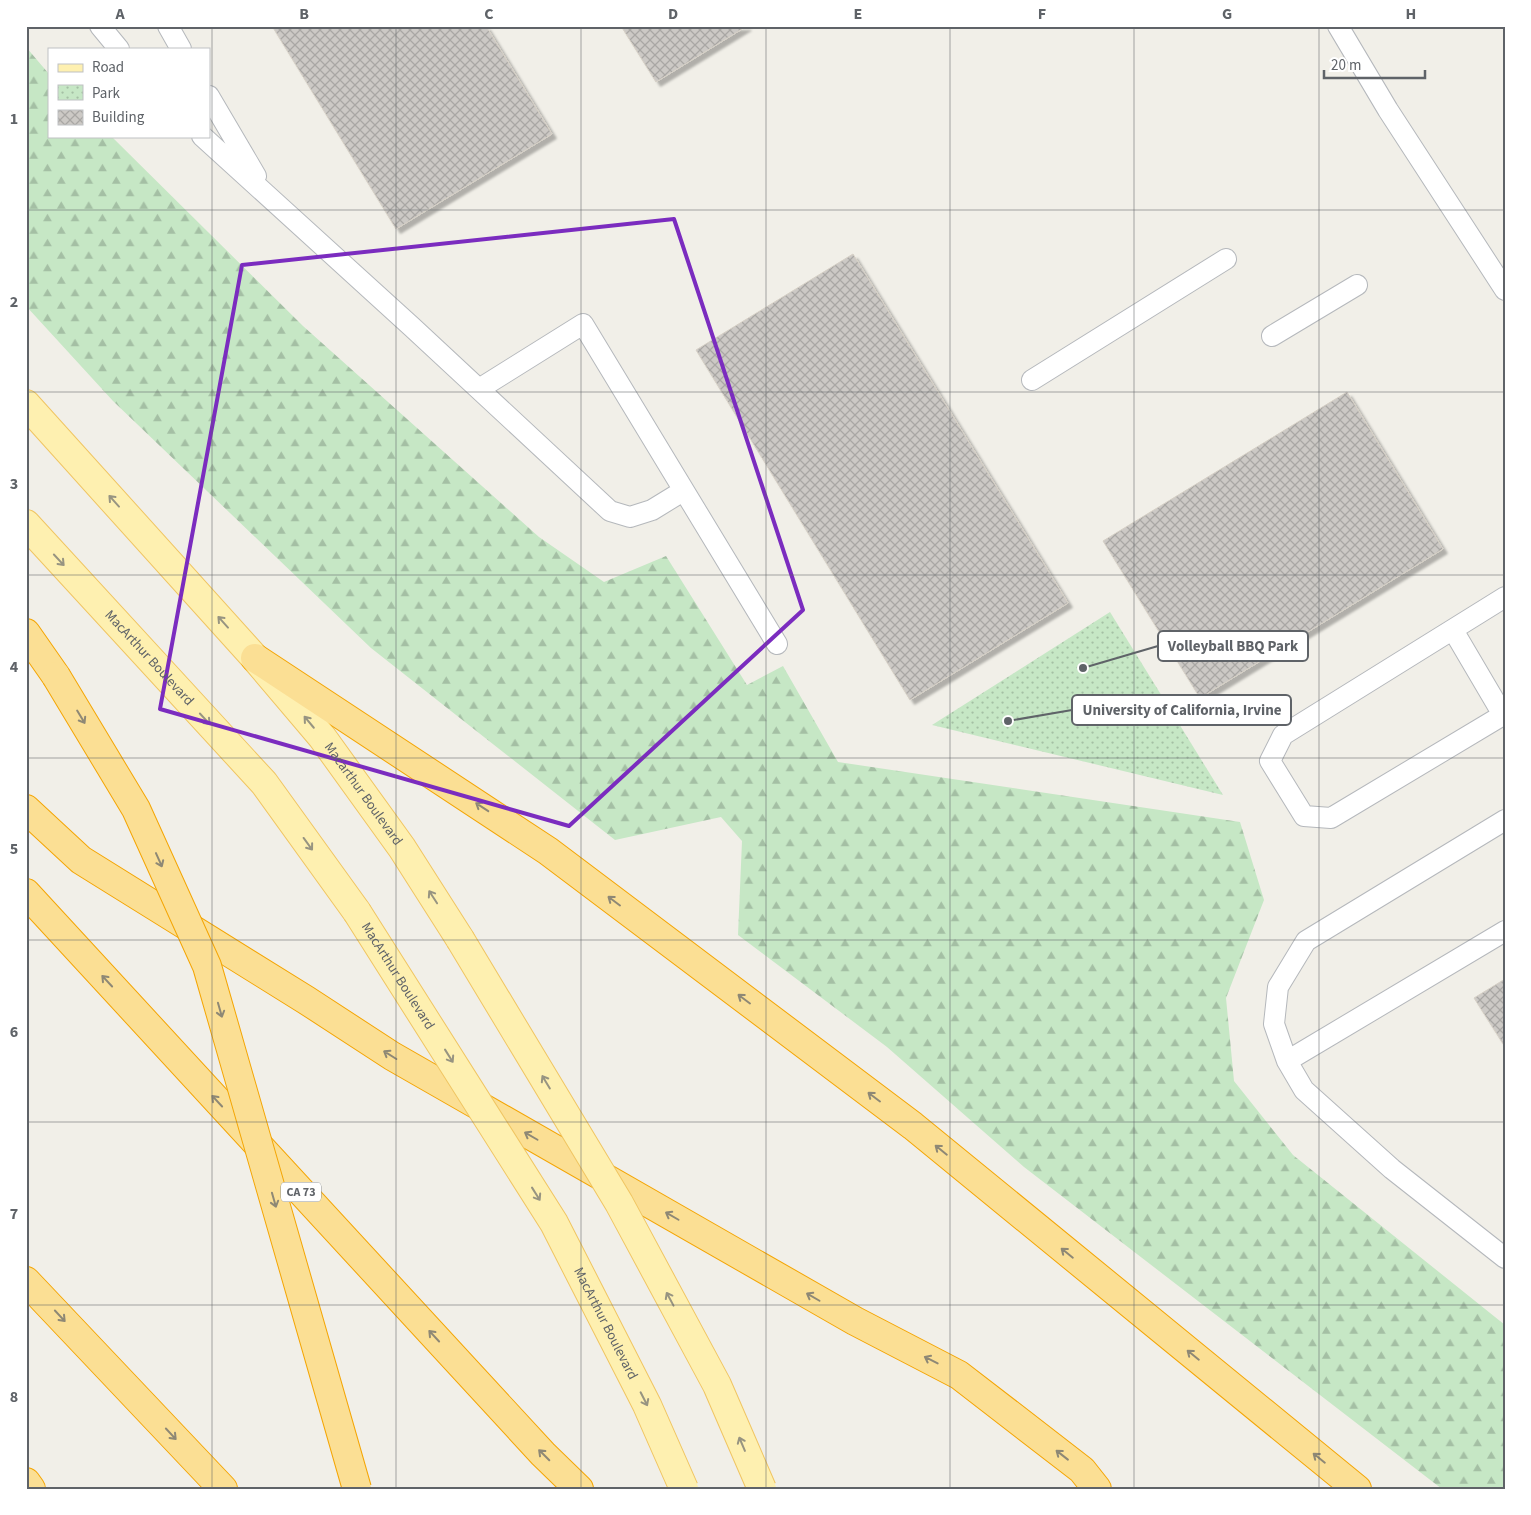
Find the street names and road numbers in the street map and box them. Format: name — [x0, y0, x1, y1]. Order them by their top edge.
street label: MacArthur Boulevard — [100, 606, 198, 710]
street label: Macarthur Boulevard — [319, 738, 407, 850]
street label: MacArthur Boulevard — [356, 919, 439, 1034]
road number: CA 73 — [281, 1182, 321, 1202]
street label: MacArthur Boulevard — [568, 1264, 642, 1383]

